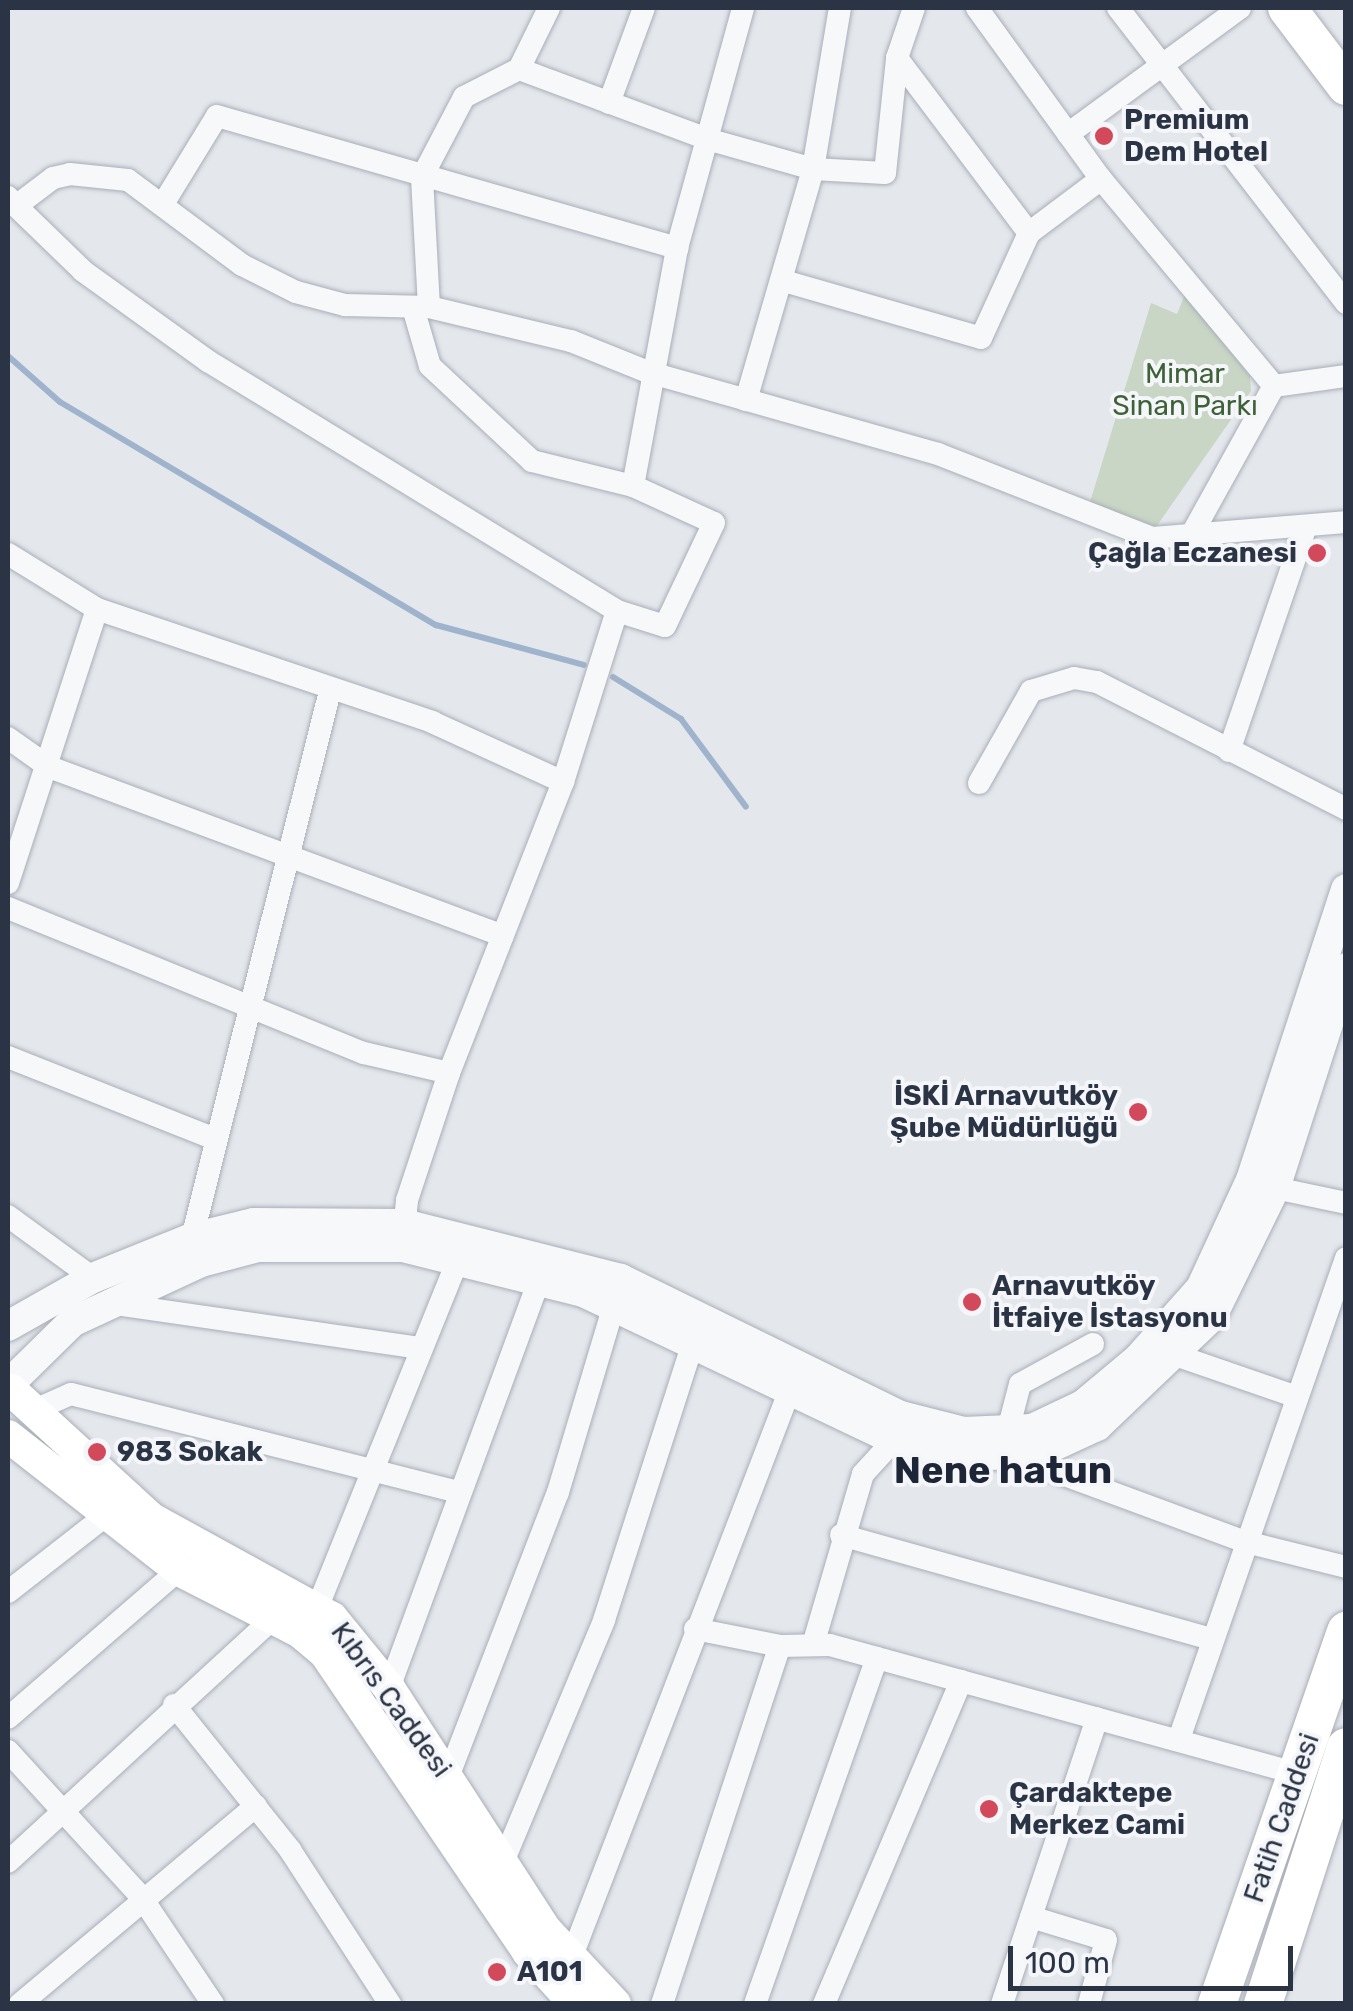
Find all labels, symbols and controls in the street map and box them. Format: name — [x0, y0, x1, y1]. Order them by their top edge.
place label: Premium Dem Hotel — [1124, 103, 1268, 169]
marker: Premium Dem Hotel — [1093, 125, 1115, 147]
park label: Mimar Sinan Parkı — [1112, 357, 1258, 423]
place label: Çağla Eczanesi — [1088, 536, 1297, 570]
marker: Çağla Eczanesi — [1306, 542, 1328, 564]
place label: İSKİ Arnavutköy Şube Müdürlüğü — [890, 1079, 1118, 1145]
marker: İSKİ Arnavutköy Şube Müdürlüğü — [1127, 1101, 1149, 1123]
place label: Arnavutköy İtfaiye İstasyonu — [992, 1269, 1228, 1335]
marker: Arnavutköy İtfaiye İstasyonu — [961, 1291, 983, 1313]
place label: 983 Sokak — [117, 1435, 263, 1469]
marker: 983 Sokak — [86, 1441, 108, 1463]
district label: Nene hatun — [894, 1448, 1112, 1494]
street label: Kıbrıs Caddesi — [324, 1616, 458, 1784]
street label: Fatih Caddesi — [1237, 1729, 1327, 1907]
place label: Çardaktepe Merkez Cami — [1009, 1776, 1185, 1842]
marker: Çardaktepe Merkez Cami — [978, 1798, 1000, 1820]
scale bar — [1013, 1926, 1298, 1988]
text: 100 m — [1025, 1945, 1110, 1981]
place label: A101 — [517, 1955, 583, 1989]
marker: A101 — [486, 1961, 508, 1983]

